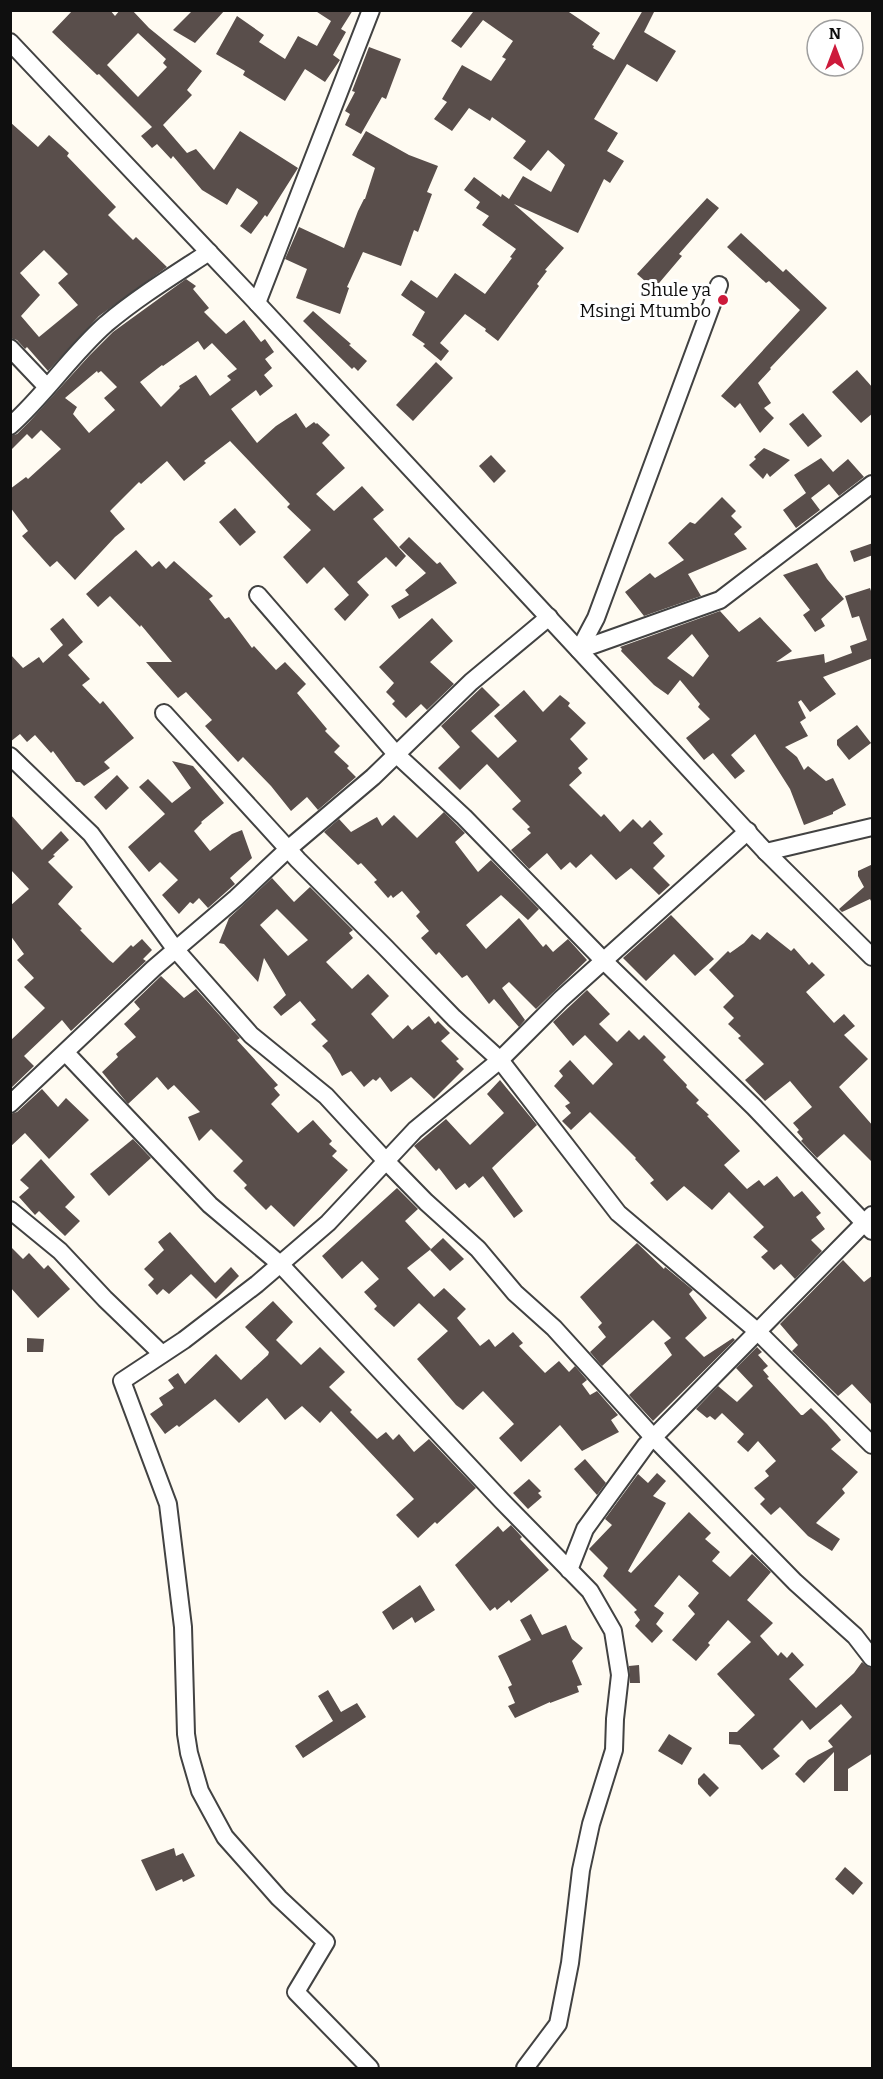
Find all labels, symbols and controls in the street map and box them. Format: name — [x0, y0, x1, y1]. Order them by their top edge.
north arrow — [805, 18, 865, 78]
text: N — [829, 24, 841, 43]
place label: Shule ya Msingi Mtumbo — [579, 279, 711, 322]
marker: Shule ya Msingi Mtumbo — [716, 293, 730, 307]

